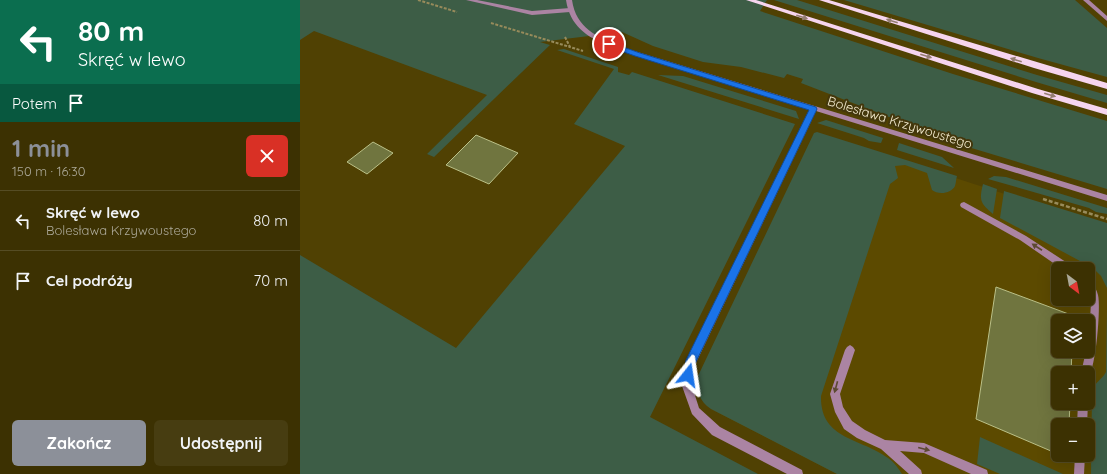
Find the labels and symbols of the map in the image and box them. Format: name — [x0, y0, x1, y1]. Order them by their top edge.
one-way arrow — [796, 14, 808, 20]
one-way arrow — [885, 18, 897, 24]
pin — [592, 27, 626, 61]
one-way arrow — [920, 53, 932, 59]
one-way arrow — [1009, 57, 1021, 63]
street label: Bolesława Krzywoustego — [826, 92, 974, 152]
one-way arrow — [1044, 92, 1056, 98]
one-way arrow — [1032, 243, 1042, 251]
north arrow — [1051, 262, 1095, 306]
position arrow — [667, 354, 709, 396]
one-way arrow — [833, 380, 839, 393]
one-way arrow — [918, 446, 930, 452]

